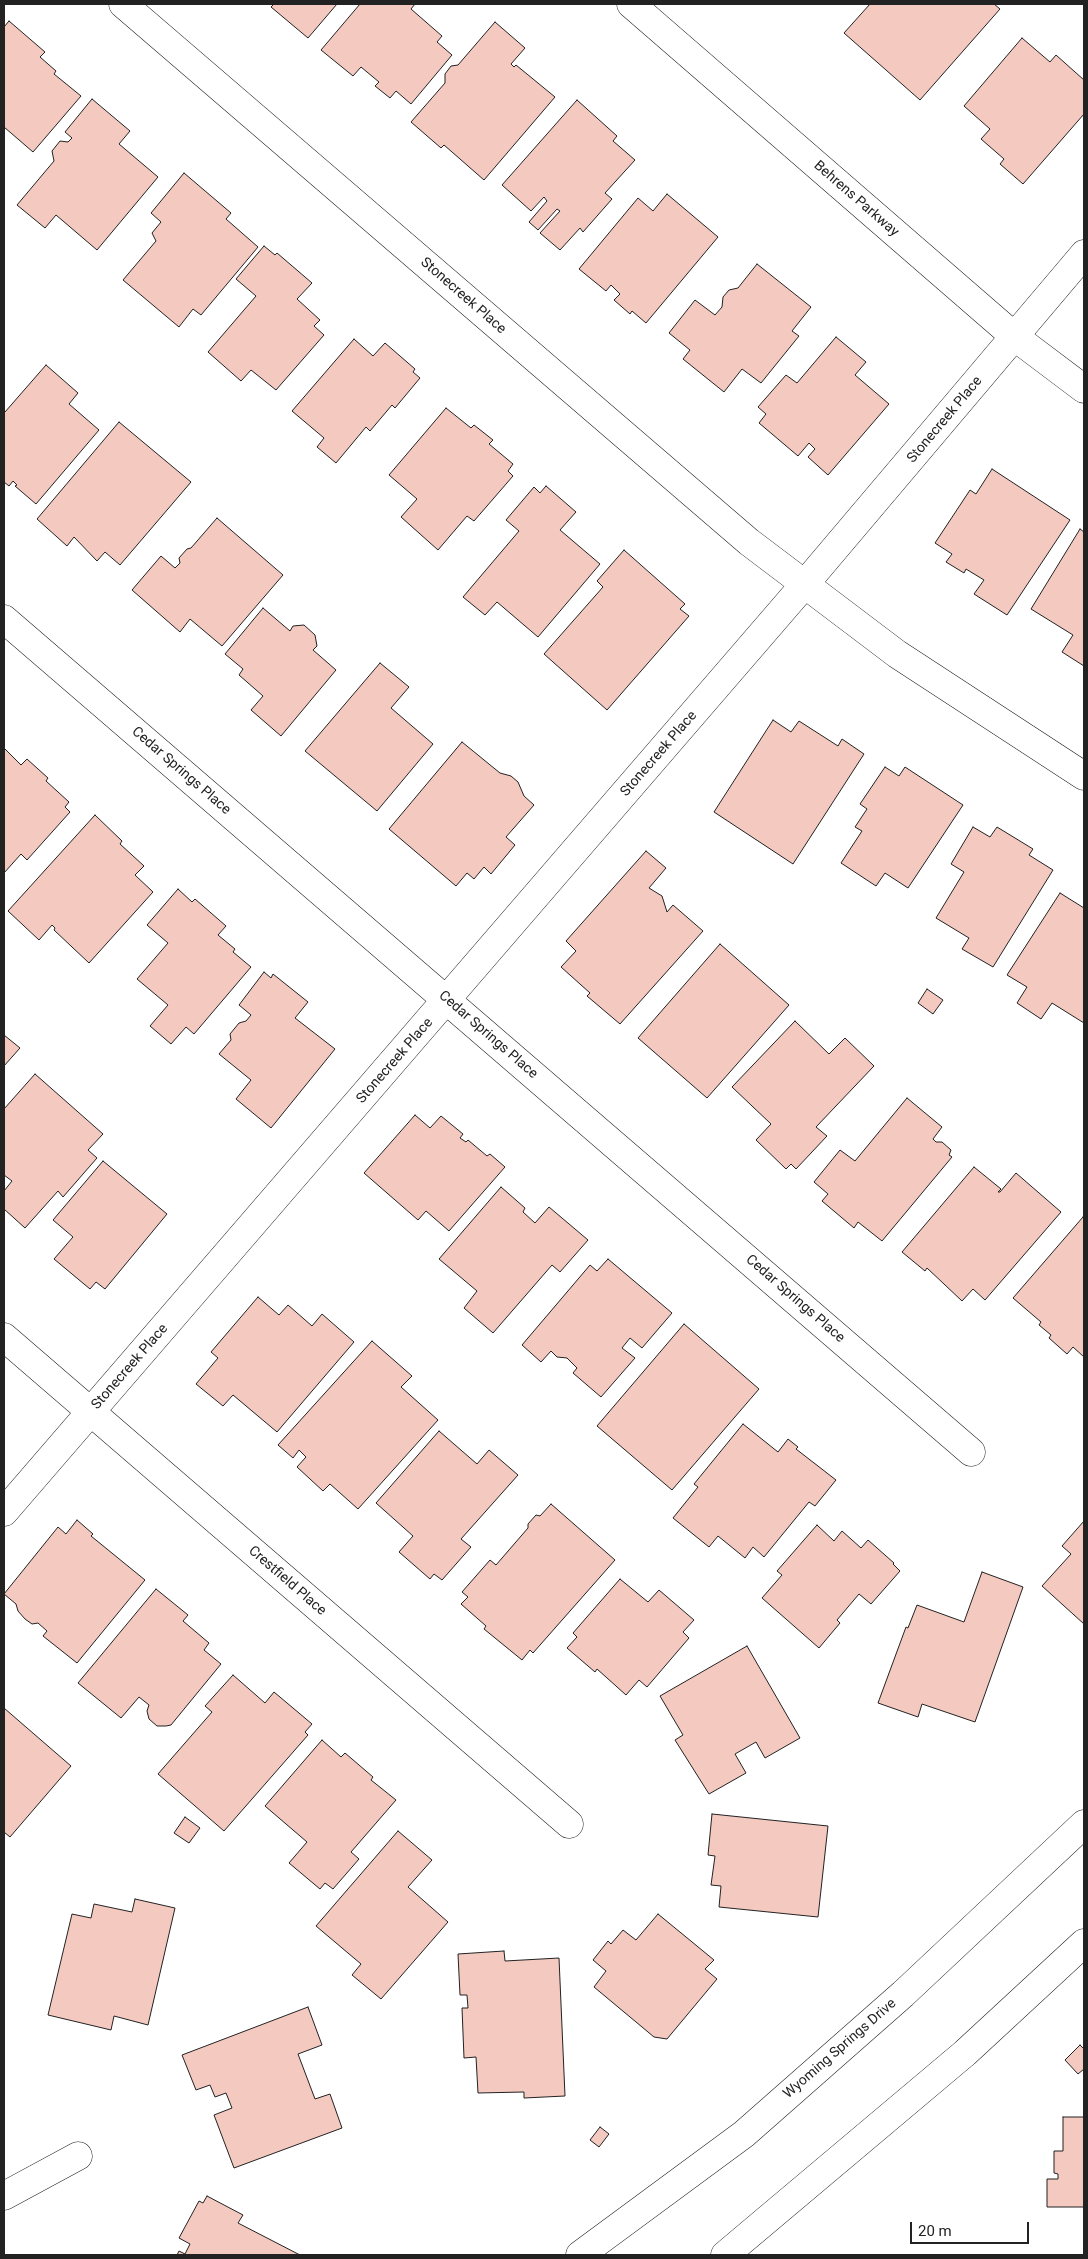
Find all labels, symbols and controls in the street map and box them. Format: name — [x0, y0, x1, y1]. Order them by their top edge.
street label: Behrens Parkway — [810, 157, 902, 241]
street label: Stonecreek Place — [417, 254, 509, 338]
street label: Stonecreek Place — [904, 373, 986, 467]
street label: Stonecreek Place — [617, 708, 701, 800]
street label: Cedar Springs Place — [128, 723, 234, 819]
street label: Cedar Springs Place — [435, 987, 541, 1083]
street label: Stonecreek Place — [353, 1015, 437, 1107]
street label: Cedar Springs Place — [742, 1251, 848, 1347]
street label: Stonecreek Place — [88, 1321, 172, 1413]
street label: Crestfield Place — [245, 1543, 329, 1619]
street label: Wyoming Springs Drive — [780, 1996, 900, 2102]
scale bar — [913, 2212, 1032, 2244]
text: 20 m — [918, 2222, 952, 2240]

